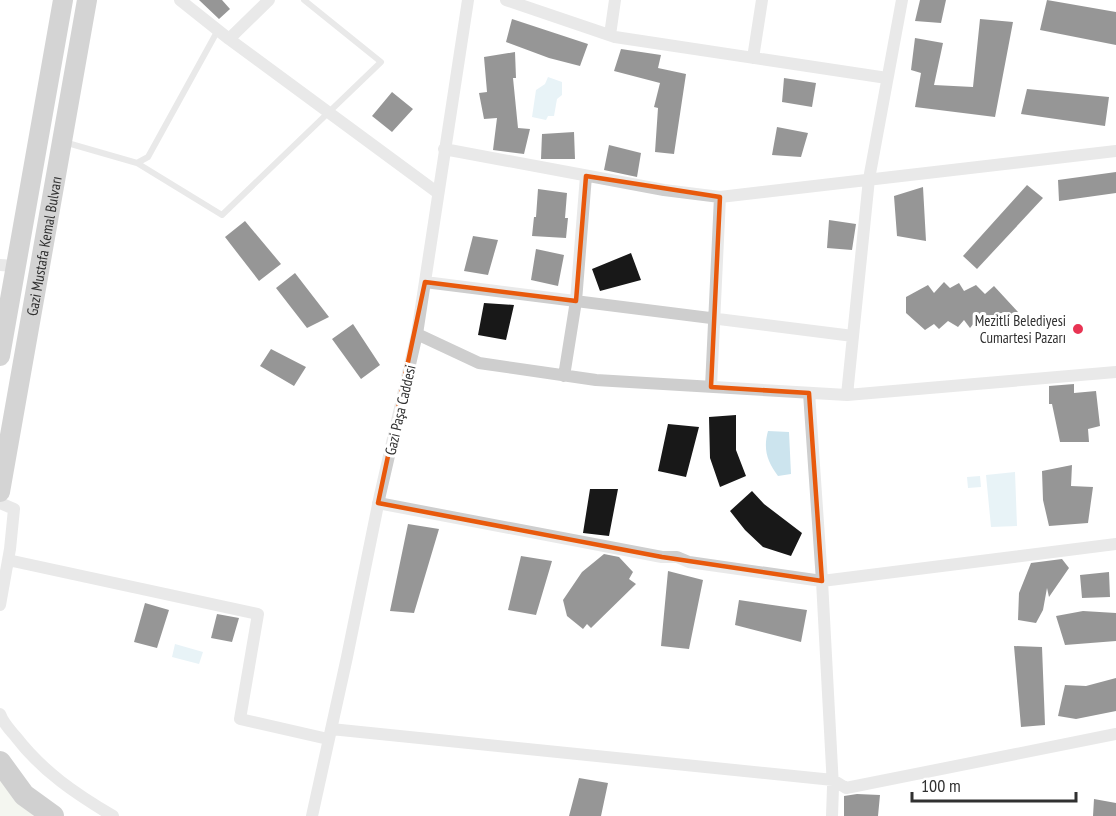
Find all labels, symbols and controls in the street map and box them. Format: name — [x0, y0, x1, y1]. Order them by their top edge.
street label: Gazi Mustafa Kemal Bulvarı — [22, 175, 65, 317]
place label: Mezitli Belediyesi Cumartesi Pazarı — [975, 311, 1066, 347]
marker: Mezitli Belediyesi Cumartesi Pazarı — [1071, 322, 1085, 336]
street label: Gazi Paşa Caddesi — [380, 363, 420, 457]
scale bar — [912, 765, 1076, 803]
text: 100 m — [921, 774, 961, 797]

